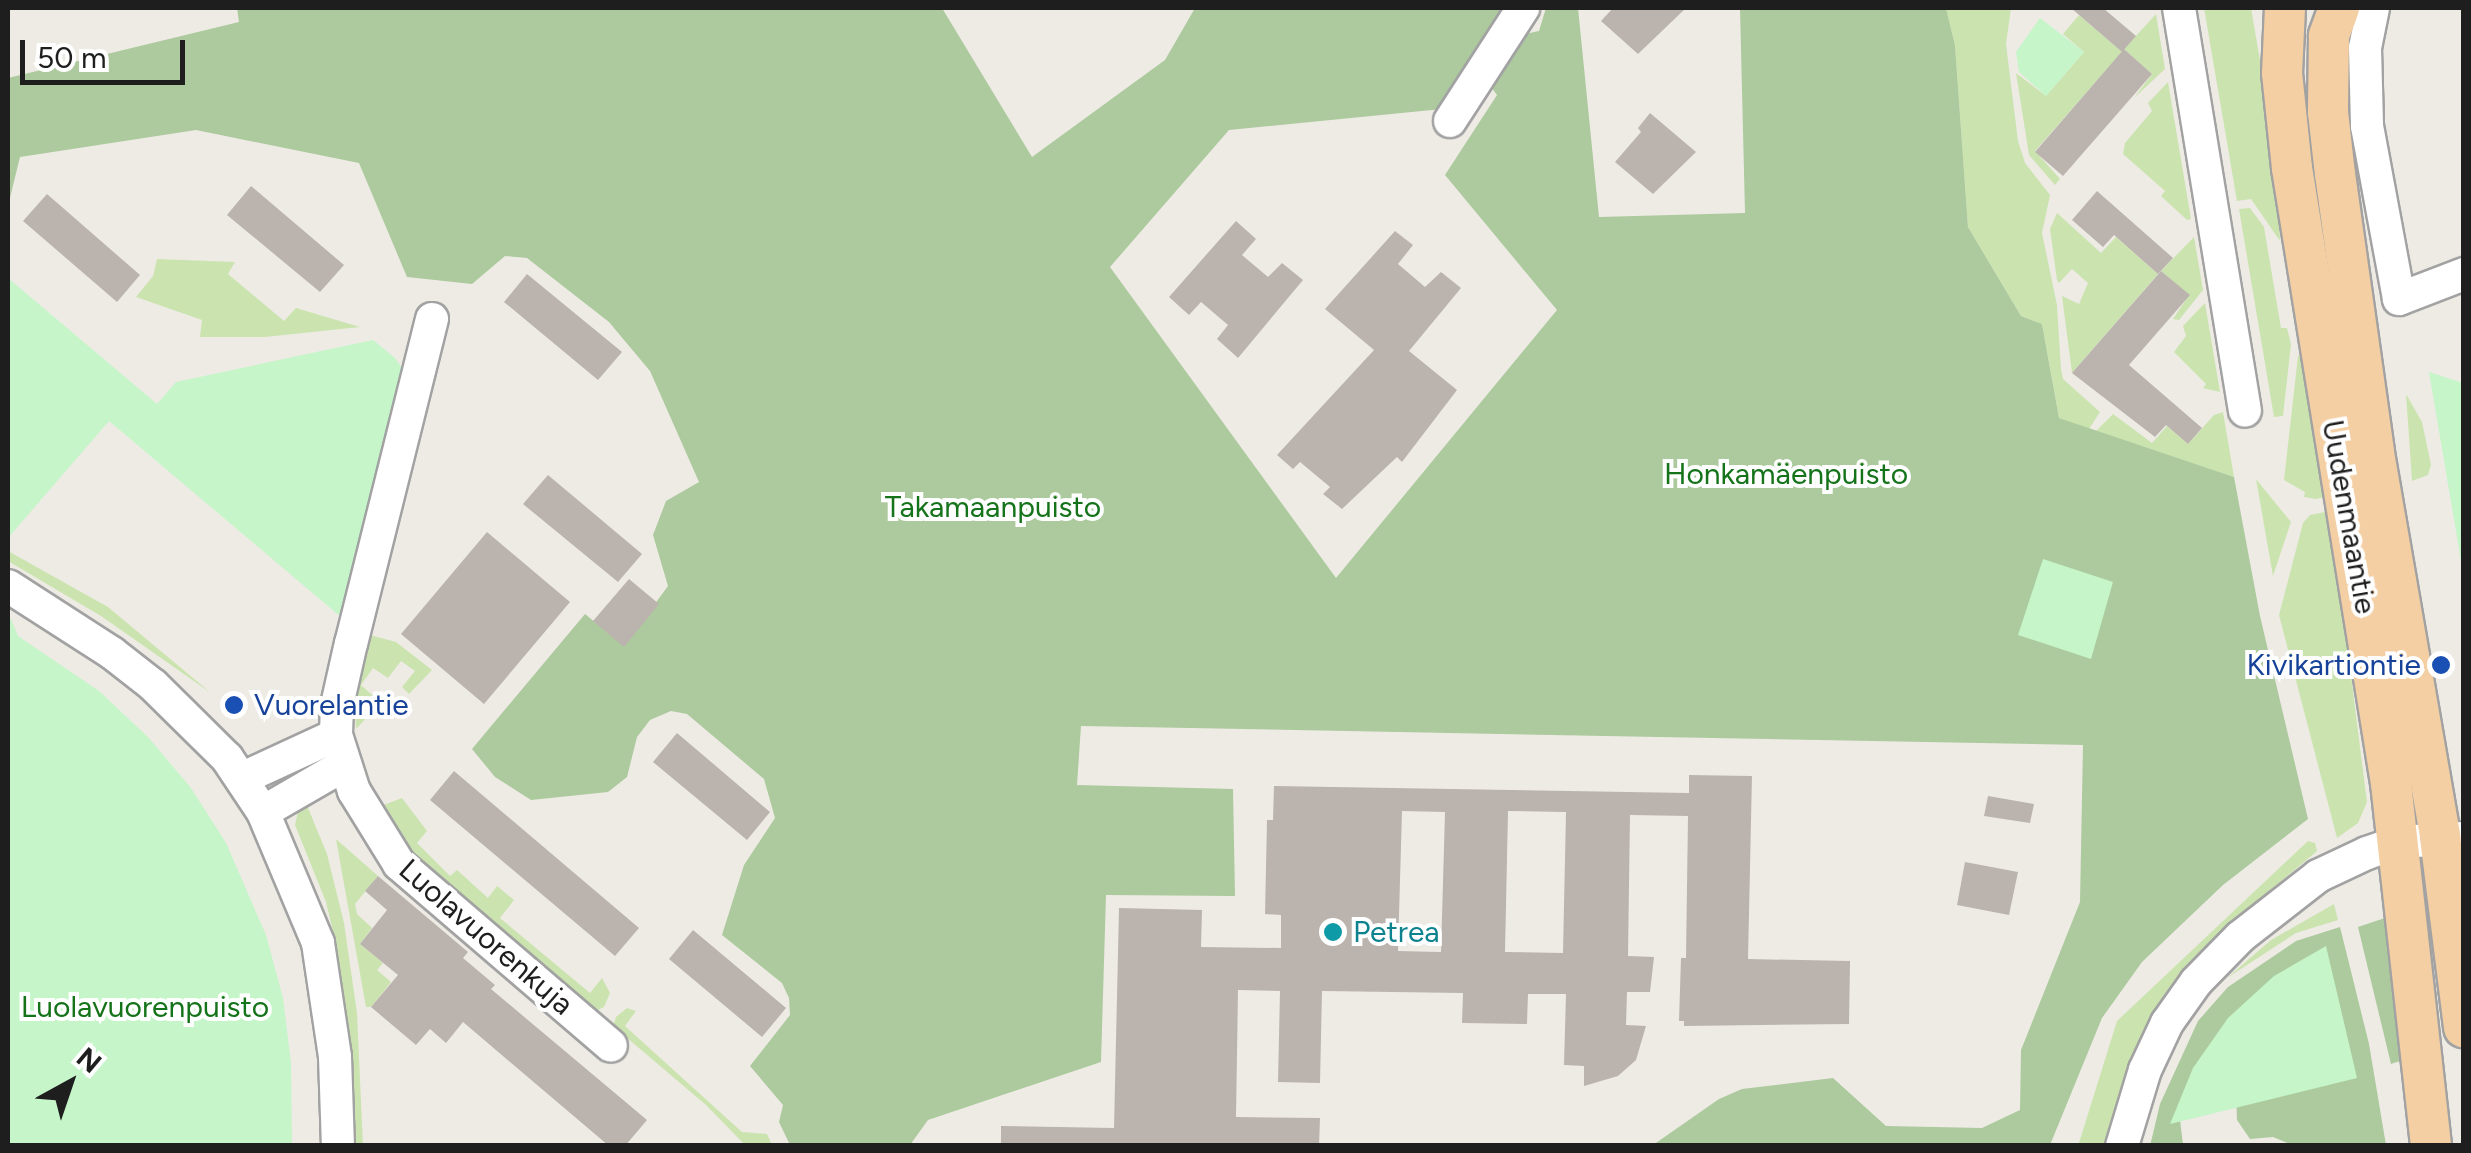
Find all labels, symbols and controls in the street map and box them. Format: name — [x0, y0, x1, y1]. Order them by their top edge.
scale bar — [25, 20, 190, 82]
text: 50 m — [37, 39, 106, 76]
street label: Uudenmaantie — [2314, 417, 2384, 617]
park label: Honkamäenpuisto — [1664, 456, 1908, 492]
park label: Takamaanpuisto — [885, 489, 1101, 525]
place label: Kivikartiontie — [2246, 647, 2421, 683]
marker: Kivikartiontie — [2430, 654, 2452, 676]
place label: Vuorelantie — [254, 687, 409, 723]
marker: Vuorelantie — [223, 694, 245, 716]
street label: Luolavuorenkuja — [392, 852, 580, 1022]
place label: Petrea — [1353, 914, 1440, 950]
marker: Petrea — [1322, 921, 1344, 943]
park label: Luolavuorenpuisto — [21, 989, 269, 1025]
north arrow — [20, 1033, 120, 1133]
text: N — [70, 1040, 109, 1080]

